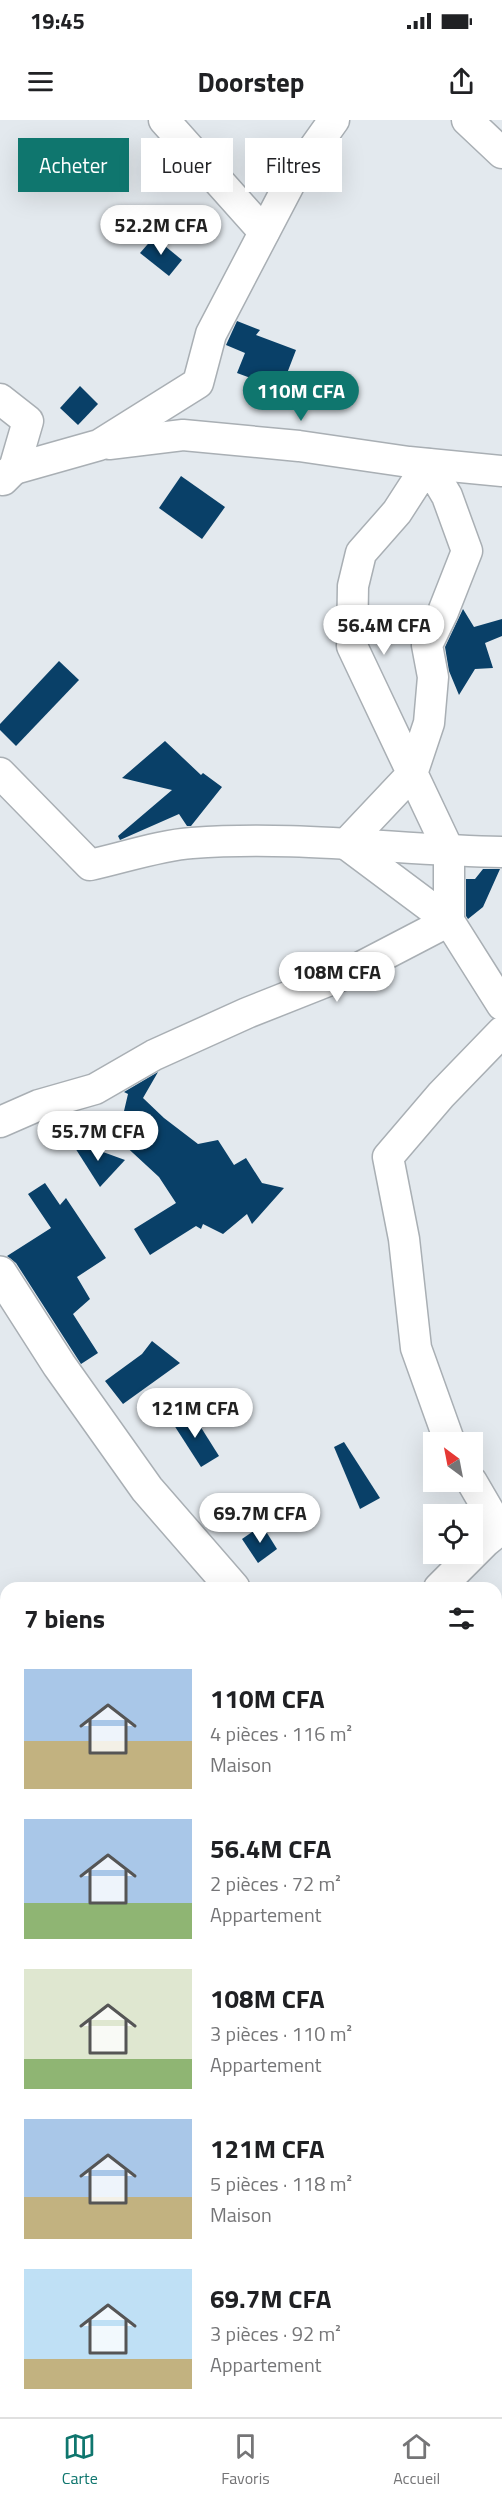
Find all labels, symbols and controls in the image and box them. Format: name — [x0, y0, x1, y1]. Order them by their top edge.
text: 19:45 — [30, 4, 85, 38]
text: Doorstep — [197, 61, 305, 102]
icon: menu — [24, 65, 57, 98]
icon: share — [445, 65, 478, 98]
chip: Acheter — [18, 138, 129, 192]
chip: Louer — [141, 138, 233, 192]
chip: Filtres — [245, 138, 342, 192]
pin: 52.2M CFA — [92, 205, 230, 256]
text: 52.2M CFA — [114, 209, 208, 240]
pin: 110M CFA — [239, 371, 363, 422]
text: 110M CFA — [257, 375, 345, 406]
pin: 56.4M CFA — [315, 605, 453, 656]
text: 56.4M CFA — [337, 609, 431, 640]
pin: 108M CFA — [275, 952, 399, 1003]
text: 108M CFA — [293, 956, 381, 987]
pin: 55.7M CFA — [29, 1111, 167, 1162]
text: 55.7M CFA — [51, 1115, 145, 1146]
pin: 121M CFA — [133, 1388, 257, 1439]
text: 121M CFA — [151, 1392, 239, 1423]
north arrow — [423, 1432, 483, 1492]
map controls — [423, 1432, 483, 1564]
pin: 69.7M CFA — [191, 1493, 329, 1544]
text: 69.7M CFA — [213, 1497, 307, 1528]
button: locate — [423, 1504, 483, 1564]
text: 7 biens — [24, 1599, 105, 1638]
icon: filters — [445, 1602, 478, 1635]
text: 110M CFA — [210, 1679, 325, 1718]
icon: home — [72, 1693, 144, 1765]
text: 4 pièces · 116 m² — [210, 1718, 352, 1749]
text: Maison — [210, 1749, 272, 1780]
text: 56.4M CFA — [210, 1829, 331, 1868]
icon: home — [72, 1843, 144, 1915]
text: 2 pièces · 72 m² — [210, 1868, 341, 1899]
text: Appartement — [210, 1899, 322, 1930]
text: 108M CFA — [210, 1979, 325, 2018]
icon: home — [72, 1993, 144, 2065]
text: 3 pièces · 110 m² — [210, 2018, 352, 2049]
text: Appartement — [210, 2049, 322, 2080]
text: 121M CFA — [210, 2129, 325, 2168]
icon: home — [72, 2143, 144, 2215]
text: 5 pièces · 118 m² — [210, 2168, 352, 2199]
text: Maison — [210, 2199, 272, 2230]
text: 69.7M CFA — [210, 2279, 331, 2318]
icon: home — [72, 2293, 144, 2365]
text: 3 pièces · 92 m² — [210, 2318, 341, 2349]
text: Appartement — [210, 2349, 322, 2380]
tab: Carte — [62, 2430, 98, 2490]
tab: Favoris — [221, 2430, 270, 2490]
tab: Accueil — [393, 2430, 440, 2490]

